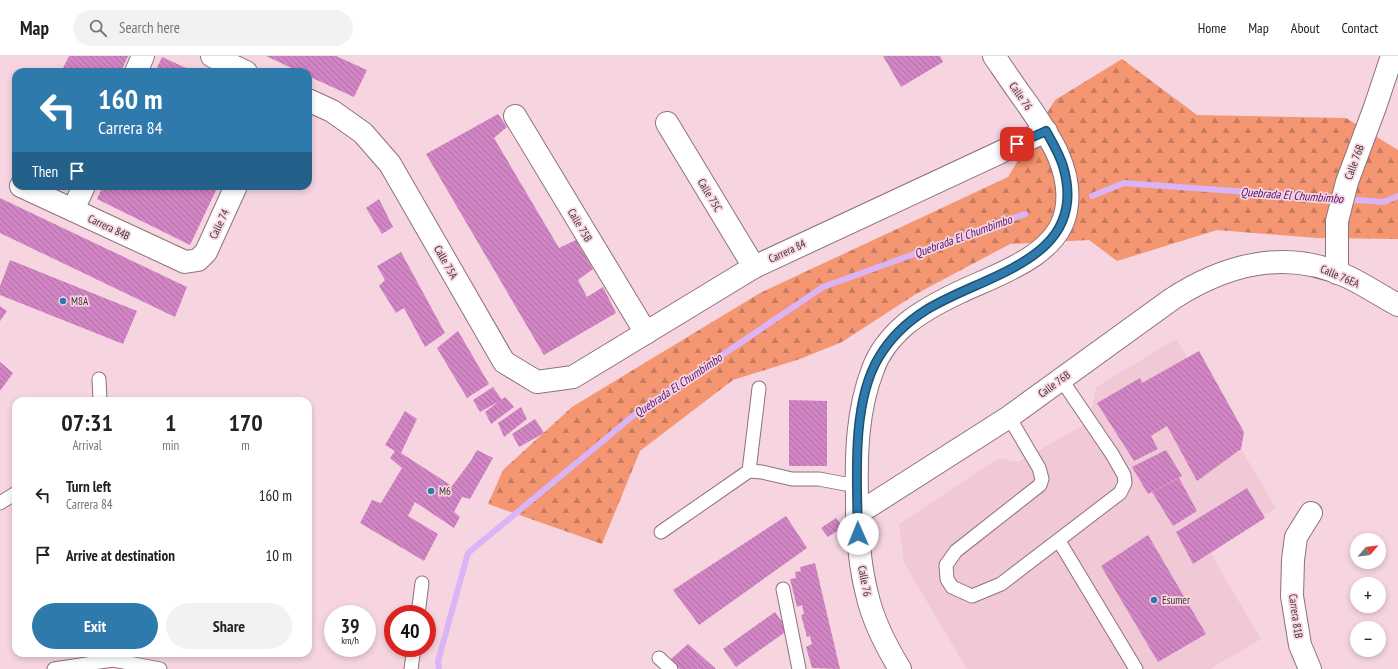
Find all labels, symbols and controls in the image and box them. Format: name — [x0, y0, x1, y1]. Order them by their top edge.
search box — [73, 10, 353, 46]
text: Map — [20, 16, 49, 40]
icon: search — [87, 17, 109, 39]
text: Search here — [119, 18, 180, 37]
text: Home — [1198, 19, 1226, 37]
text: Map — [1248, 19, 1269, 37]
text: About — [1291, 19, 1320, 37]
text: Contact — [1342, 19, 1378, 37]
street label: Calle 76 — [1006, 79, 1036, 113]
text: 160 m — [98, 80, 162, 117]
icon: left — [32, 84, 84, 136]
text: Carrera 84 — [98, 116, 163, 139]
pin — [1000, 127, 1034, 161]
icon: arrive — [1006, 133, 1028, 155]
street label: Calle 76B — [1341, 143, 1367, 181]
icon: arrive — [66, 160, 88, 182]
text: Then — [32, 162, 58, 181]
street label: Calle 75C — [695, 176, 725, 214]
water label: Quebrada El Chumbimbo — [1240, 184, 1345, 206]
street label: Calle 75B — [565, 206, 595, 244]
street label: Calle 74 — [206, 207, 232, 241]
street label: Carrera 84B — [86, 211, 132, 243]
water label: Quebrada El Chumbimbo — [912, 211, 1015, 261]
street label: Carrera 84 — [766, 236, 808, 266]
street label: Calle 75A — [431, 243, 462, 282]
street label: Calle 76EA — [1318, 262, 1362, 291]
place label: M8A — [71, 294, 89, 308]
marker: M8A — [58, 296, 68, 306]
water label: Quebrada El Chumbimbo — [631, 350, 726, 420]
street label: Calle 76B — [1035, 368, 1073, 400]
text: 07:31 — [61, 407, 113, 438]
text: 1 — [165, 407, 176, 438]
text: 170 — [228, 407, 263, 438]
text: Arrival — [72, 437, 102, 454]
text: min — [162, 437, 179, 454]
text: m — [241, 437, 250, 454]
text: Turn left — [66, 477, 111, 496]
icon: left — [32, 484, 54, 506]
place label: M6 — [439, 484, 451, 498]
text: 160 m — [259, 486, 292, 505]
marker: M6 — [426, 486, 436, 496]
text: Carrera 84 — [66, 496, 113, 513]
position arrow — [837, 513, 879, 555]
north arrow — [1350, 533, 1386, 569]
map controls — [1350, 533, 1386, 657]
icon: arrive — [32, 544, 54, 566]
text: Arrive at destination — [66, 546, 175, 565]
text: 10 m — [266, 546, 292, 565]
street label: Calle 76 — [855, 564, 875, 598]
button: + — [1350, 577, 1386, 613]
place label: Esumer — [1162, 593, 1190, 607]
street label: Carrera 81B — [1286, 593, 1306, 639]
marker: Esumer — [1149, 595, 1159, 605]
button: Exit — [32, 603, 158, 649]
button: Share — [166, 603, 292, 649]
speed limit sign: 40 — [384, 605, 436, 657]
text: 39 — [340, 613, 360, 639]
button: − — [1350, 621, 1386, 657]
text: km/h — [341, 634, 359, 647]

